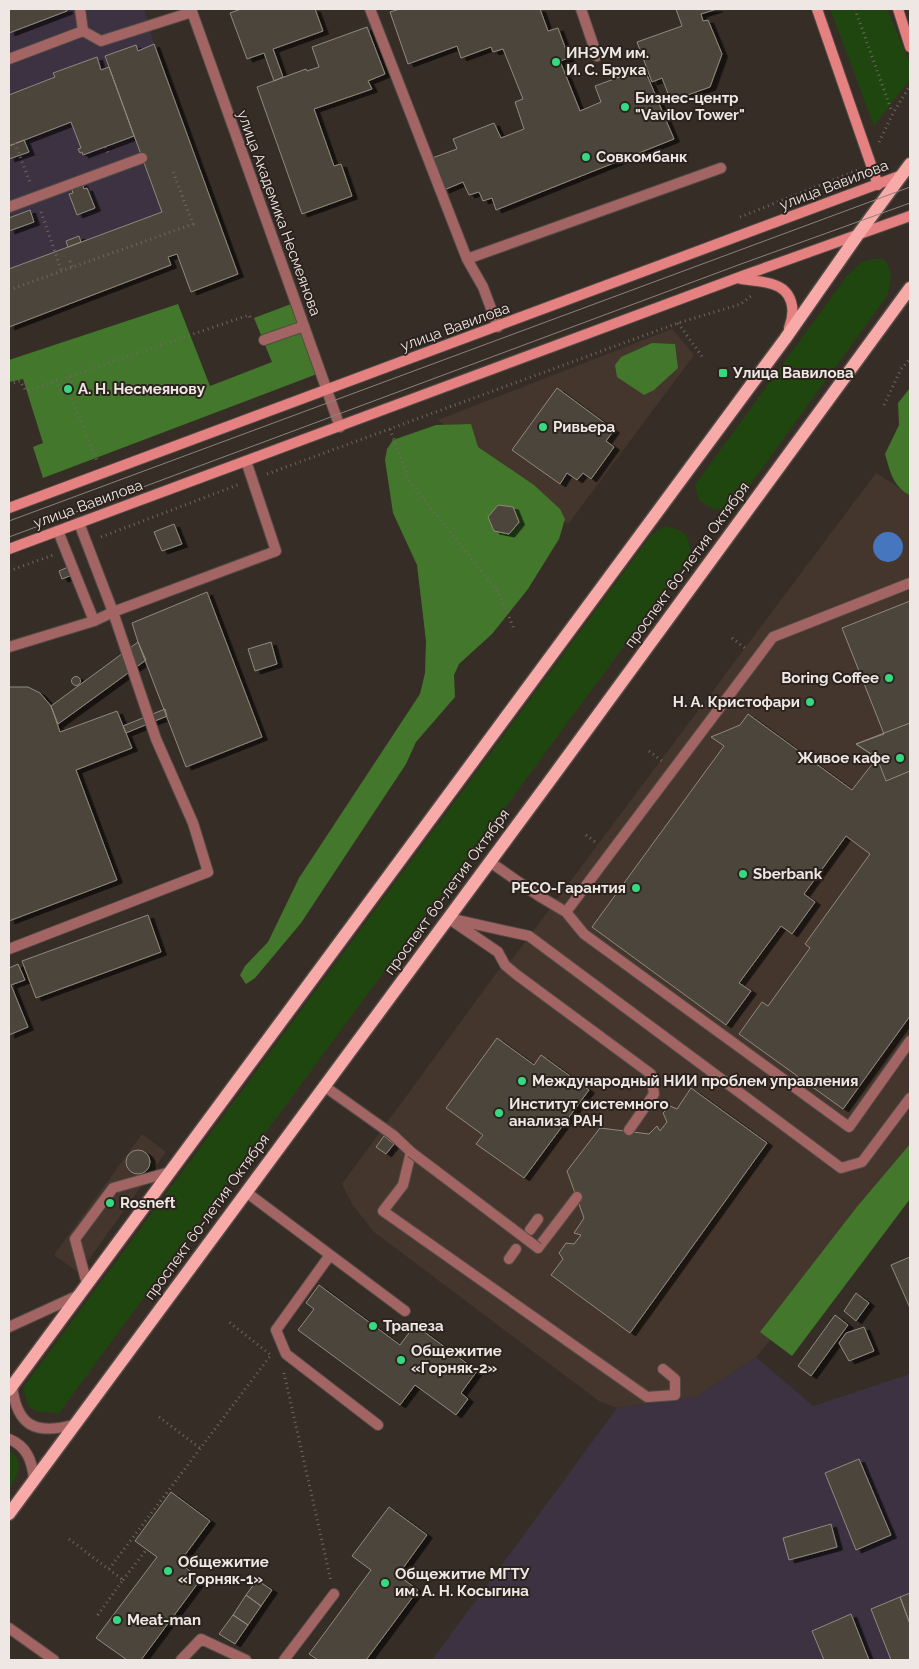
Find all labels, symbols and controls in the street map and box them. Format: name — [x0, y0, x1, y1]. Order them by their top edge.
place label: ИНЭУМ им. И. С. Брука — [566, 44, 649, 79]
marker: ИНЭУМ им. И. С. Брука — [550, 56, 562, 68]
place label: Бизнес-центр "Vavilov Tower" — [635, 89, 745, 124]
marker: Бизнес-центр "Vavilov Tower" — [619, 101, 631, 113]
street label: улица Академика Несмеянова — [233, 108, 325, 318]
place label: Совкомбанк — [596, 148, 688, 166]
marker: Совкомбанк — [580, 151, 592, 163]
street label: улица Вавилова — [777, 156, 891, 214]
street label: улица Вавилова — [398, 299, 512, 355]
place label: Улица Вавилова — [732, 364, 854, 382]
marker: Улица Вавилова — [717, 367, 729, 379]
place label: А. Н. Несмеянову — [78, 380, 206, 398]
marker: А. Н. Несмеянову — [62, 383, 74, 395]
place label: Ривьера — [553, 418, 615, 436]
marker: Ривьера — [537, 421, 549, 433]
street label: улица Вавилова — [31, 476, 145, 532]
street label: проспект 60-летия Октября — [621, 479, 753, 651]
place label: Boring Coffee — [781, 669, 879, 687]
marker: Boring Coffee — [883, 672, 895, 684]
place label: Н. А. Кристофари — [673, 693, 800, 711]
marker: Н. А. Кристофари — [804, 696, 816, 708]
place label: Живое кафе — [797, 749, 890, 767]
marker: Живое кафе — [894, 752, 906, 764]
street label: проспект 60-летия Октября — [381, 806, 513, 978]
place label: Sberbank — [753, 865, 823, 883]
marker: Sberbank — [737, 868, 749, 880]
place label: РЕСО-Гарантия — [511, 879, 626, 897]
marker: РЕСО-Гарантия — [630, 882, 642, 894]
place label: Международный НИИ проблем управления — [532, 1072, 858, 1090]
marker: Международный НИИ проблем управления — [516, 1075, 528, 1087]
place label: Институт системного анализа РАН — [509, 1095, 669, 1130]
marker: Институт системного анализа РАН — [493, 1107, 505, 1119]
street label: проспект 60-летия Октября — [141, 1131, 273, 1303]
place label: Rosneft — [120, 1194, 176, 1212]
marker: Rosneft — [104, 1197, 116, 1209]
place label: Трапеза — [383, 1317, 444, 1335]
marker: Трапеза — [367, 1320, 379, 1332]
place label: Общежитие «Горняк-2» — [411, 1342, 502, 1377]
marker: Общежитие «Горняк-2» — [395, 1354, 407, 1366]
place label: Общежитие «Горняк-1» — [178, 1553, 269, 1588]
marker: Общежитие «Горняк-1» — [162, 1565, 174, 1577]
place label: Общежитие МГТУ им. А. Н. Косыгина — [395, 1565, 530, 1600]
marker: Общежитие МГТУ им. А. Н. Косыгина — [379, 1577, 391, 1589]
place label: Meat-man — [127, 1611, 201, 1629]
marker: Meat-man — [111, 1614, 123, 1626]

